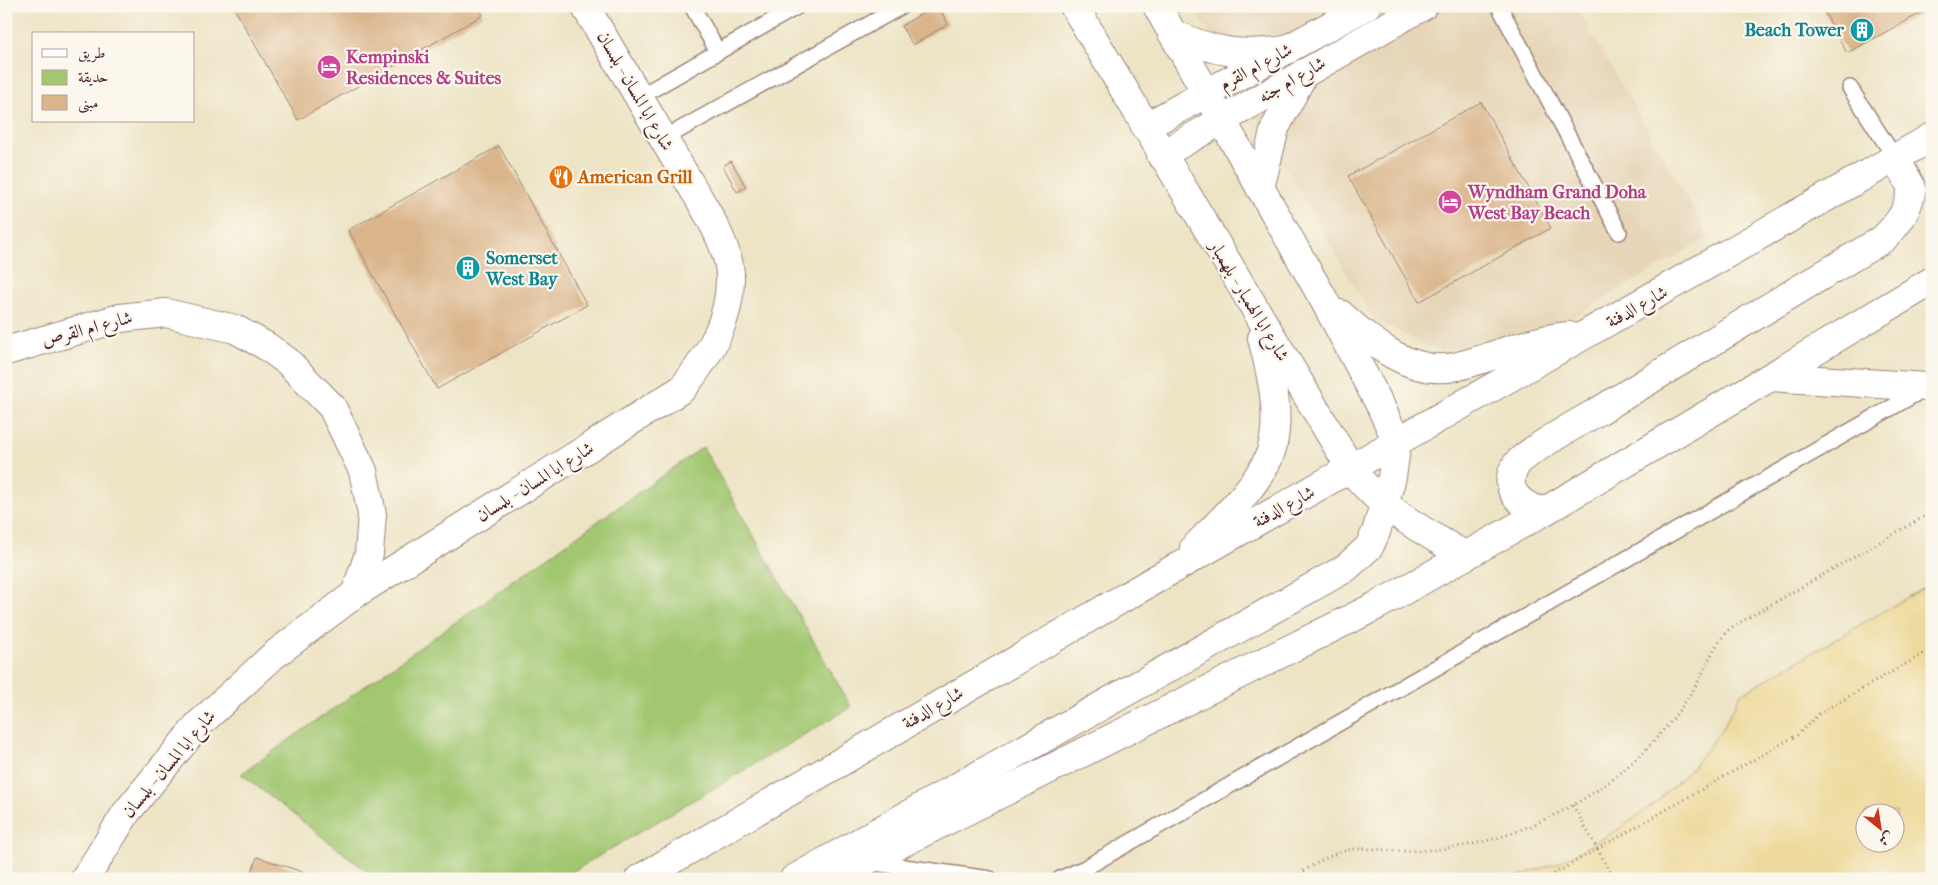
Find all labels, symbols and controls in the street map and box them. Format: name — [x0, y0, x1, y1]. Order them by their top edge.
building icon: Beach Tower — [1849, 17, 1875, 43]
place label: Beach Tower — [1744, 20, 1844, 41]
street label: شارع ابا المسان - بلمسان — [589, 28, 678, 156]
legend — [32, 32, 195, 122]
street label: شارع ام القرم — [1216, 39, 1298, 99]
text: طريق — [78, 44, 105, 63]
place label: Kempinski Residences & Suites — [346, 47, 502, 89]
street label: شارع ام جنه — [1255, 52, 1332, 112]
hotel icon: Kempinski Residences & Suites — [316, 54, 342, 80]
text: حديقة — [78, 68, 108, 86]
text: مبنى — [78, 94, 98, 114]
restaurant icon: American Grill — [548, 164, 574, 190]
place label: American Grill — [577, 167, 694, 188]
place label: Wyndham Grand Doha West Bay Beach — [1467, 182, 1647, 224]
hotel icon: Wyndham Grand Doha West Bay Beach — [1437, 189, 1463, 215]
street label: شارع ابا الهمبار - بلهمبار — [1200, 235, 1293, 367]
place label: Somerset West Bay — [485, 248, 559, 290]
building icon: Somerset West Bay — [455, 255, 481, 281]
street label: شارع الدفنة — [1603, 282, 1673, 336]
street label: شارع ام القرص — [39, 307, 136, 356]
street label: شارع ابا المسان - بلمسان — [473, 438, 600, 530]
street label: شارع الدفنة — [1250, 482, 1320, 536]
street label: شارع الدفنة — [899, 682, 969, 737]
street label: شارع ابا المسان - بلمسان — [118, 706, 223, 825]
north arrow — [1856, 802, 1906, 852]
text: ش — [1876, 828, 1897, 850]

